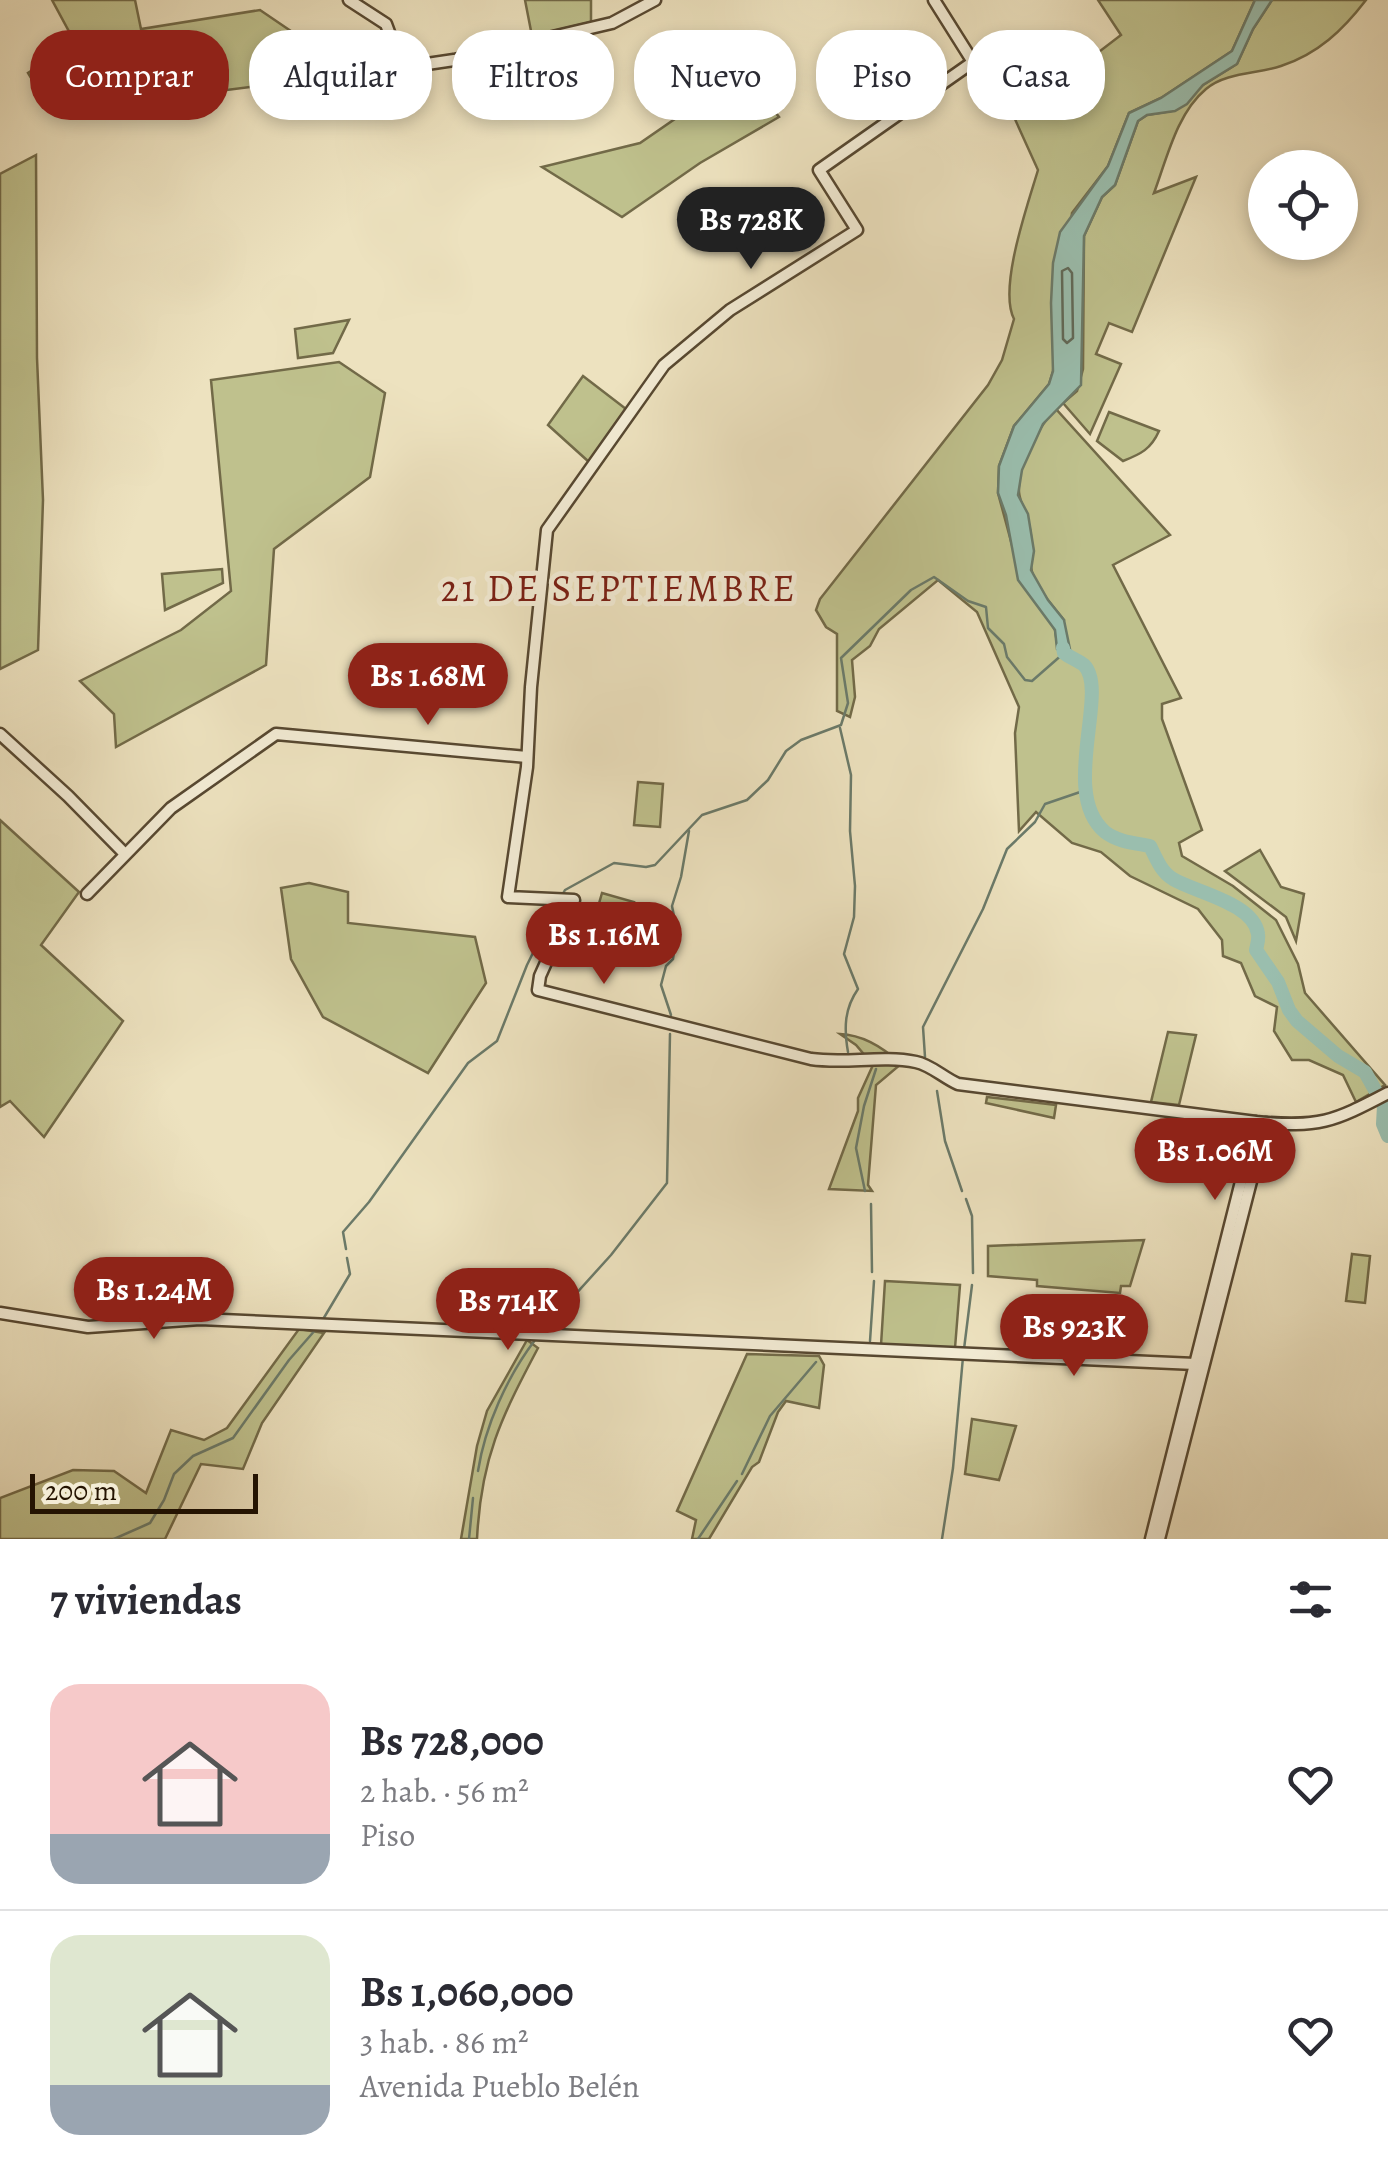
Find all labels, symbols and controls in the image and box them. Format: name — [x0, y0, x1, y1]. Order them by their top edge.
chip: Comprar — [30, 30, 229, 120]
chip: Alquilar — [249, 30, 432, 120]
chip: Filtros — [452, 30, 614, 120]
chip: Nuevo — [634, 30, 796, 120]
chip: Piso — [816, 30, 947, 120]
chip: Casa — [967, 30, 1105, 120]
map controls — [1248, 150, 1358, 260]
button: locate — [1248, 150, 1358, 260]
pin: Bs 728K — [659, 187, 843, 272]
text: Bs 728K — [699, 197, 803, 241]
district label: 21 DE SEPTIEMBRE — [441, 562, 797, 614]
pin: Bs 1.68M — [325, 643, 531, 728]
text: Bs 1.68M — [370, 653, 486, 697]
pin: Bs 1.16M — [501, 902, 707, 987]
text: Bs 1.16M — [548, 912, 660, 956]
pin: Bs 1.06M — [1112, 1118, 1318, 1203]
text: Bs 1.06M — [1157, 1128, 1273, 1172]
pin: Bs 1.24M — [51, 1257, 257, 1342]
text: Bs 1.24M — [96, 1267, 212, 1311]
pin: Bs 714K — [416, 1268, 600, 1353]
text: Bs 714K — [458, 1278, 558, 1322]
pin: Bs 923K — [982, 1294, 1166, 1379]
text: Bs 923K — [1022, 1304, 1126, 1348]
scale bar — [30, 1469, 258, 1514]
text: 200 m — [45, 1472, 117, 1510]
text: 7 viviendas — [50, 1571, 242, 1628]
icon: filters — [1283, 1572, 1338, 1627]
text: Bs 728,000 — [360, 1712, 544, 1769]
icon: home — [130, 1724, 250, 1844]
icon: heart — [1283, 1757, 1338, 1812]
text: 2 hab. · 56 m² — [360, 1769, 529, 1813]
text: Piso — [360, 1813, 415, 1857]
text: Bs 1,060,000 — [360, 1963, 574, 2020]
icon: home — [130, 1975, 250, 2095]
icon: heart — [1283, 2008, 1338, 2063]
text: 3 hab. · 86 m² — [360, 2020, 529, 2064]
text: Avenida Pueblo Belén — [360, 2064, 640, 2108]

